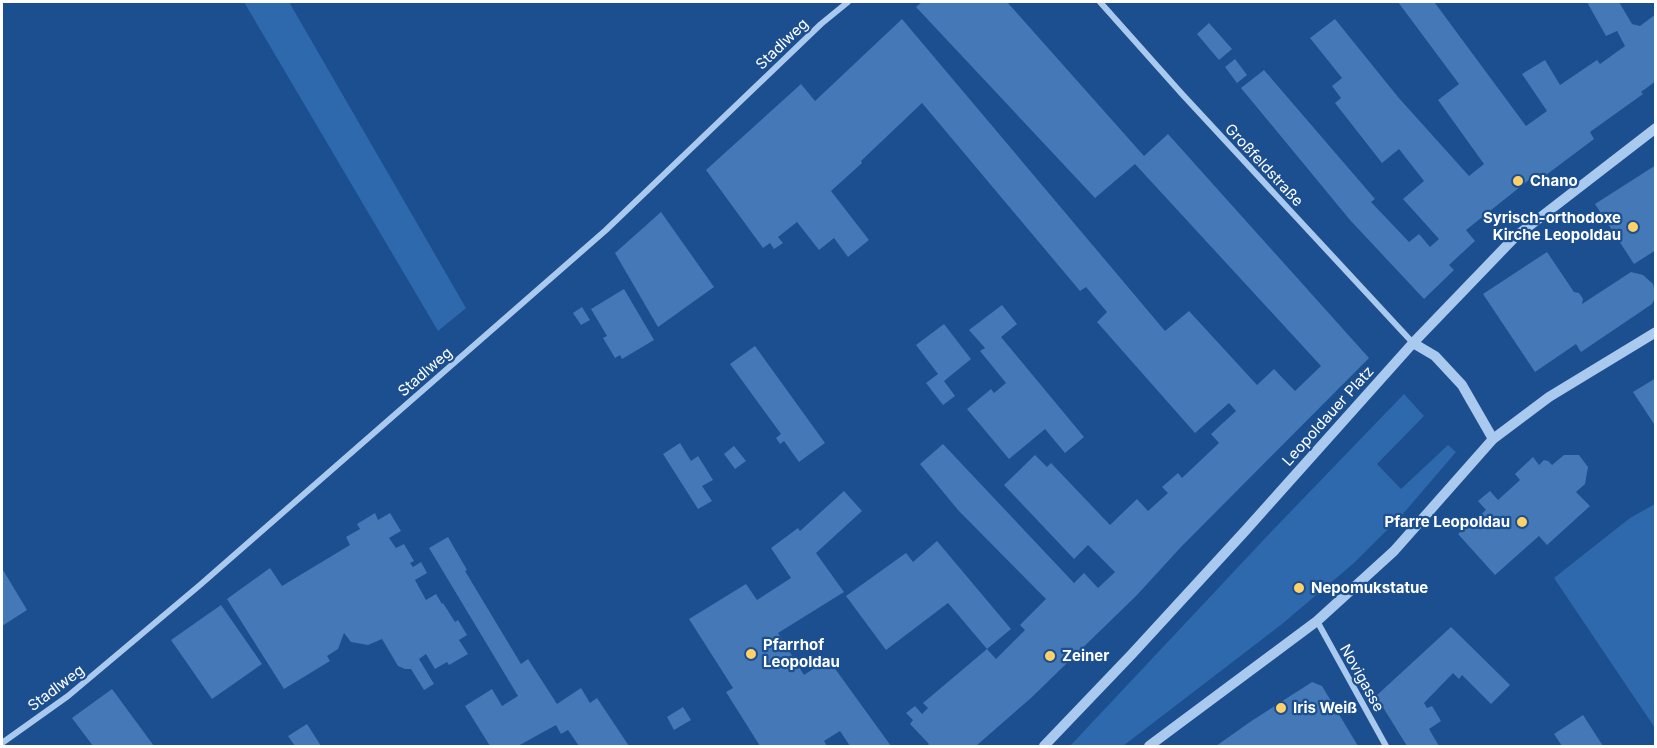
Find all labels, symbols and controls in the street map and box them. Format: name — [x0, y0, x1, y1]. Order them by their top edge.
street label: Stadlweg — [751, 14, 812, 73]
street label: Großfeldstraße — [1221, 119, 1308, 210]
place label: Chano — [1530, 171, 1578, 190]
marker: Chano — [1511, 174, 1525, 188]
place label: Syrisch-orthodoxe Kirche Leopoldau — [1483, 208, 1621, 244]
marker: Syrisch-orthodoxe Kirche Leopoldau — [1626, 220, 1640, 234]
street label: Stadlweg — [394, 343, 456, 400]
street label: Leopoldauer Platz — [1278, 362, 1377, 470]
place label: Pfarre Leopoldau — [1385, 512, 1510, 531]
marker: Pfarre Leopoldau — [1515, 515, 1529, 529]
place label: Nepomukstatue — [1311, 578, 1428, 597]
marker: Nepomukstatue — [1292, 581, 1306, 595]
place label: Pfarrhof Leopoldau — [763, 635, 840, 671]
street label: Novigasse — [1336, 641, 1389, 715]
place label: Zeiner — [1062, 646, 1109, 665]
marker: Pfarrhof Leopoldau — [744, 647, 758, 661]
marker: Zeiner — [1043, 649, 1057, 663]
street label: Stadlweg — [24, 660, 88, 715]
place label: Iris Weiß — [1293, 698, 1357, 717]
marker: Iris Weiß — [1274, 701, 1288, 715]

